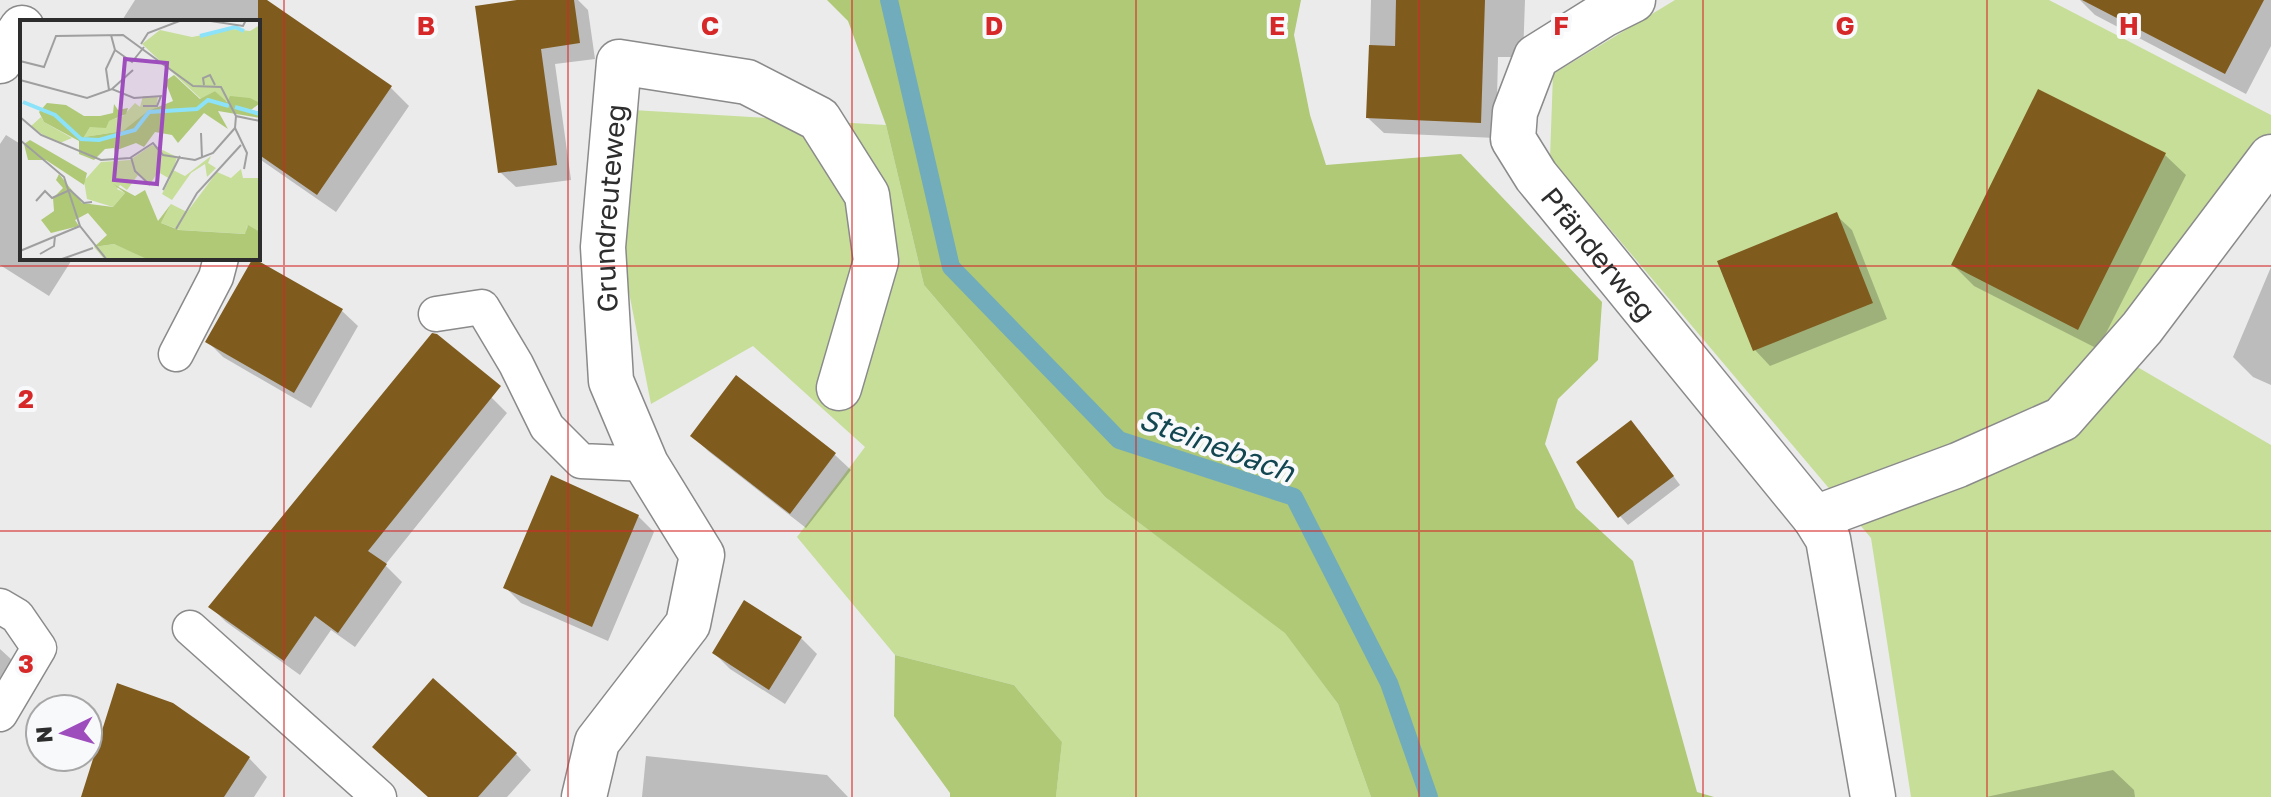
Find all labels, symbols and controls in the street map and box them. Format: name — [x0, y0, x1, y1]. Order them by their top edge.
text: B — [417, 10, 435, 41]
text: C — [701, 10, 719, 41]
text: D — [985, 10, 1003, 41]
text: E — [1269, 10, 1285, 41]
text: F — [1553, 10, 1569, 41]
text: G — [1835, 10, 1855, 41]
text: H — [2119, 10, 2139, 41]
inset map — [20, 20, 260, 260]
street label: Grundreuteweg — [586, 103, 632, 313]
street label: Pfänderweg — [1535, 180, 1663, 327]
text: 2 — [18, 383, 34, 414]
water label: Steinebach — [1135, 400, 1301, 490]
text: 3 — [18, 648, 34, 679]
north arrow — [24, 693, 104, 773]
text: N — [29, 725, 58, 744]

